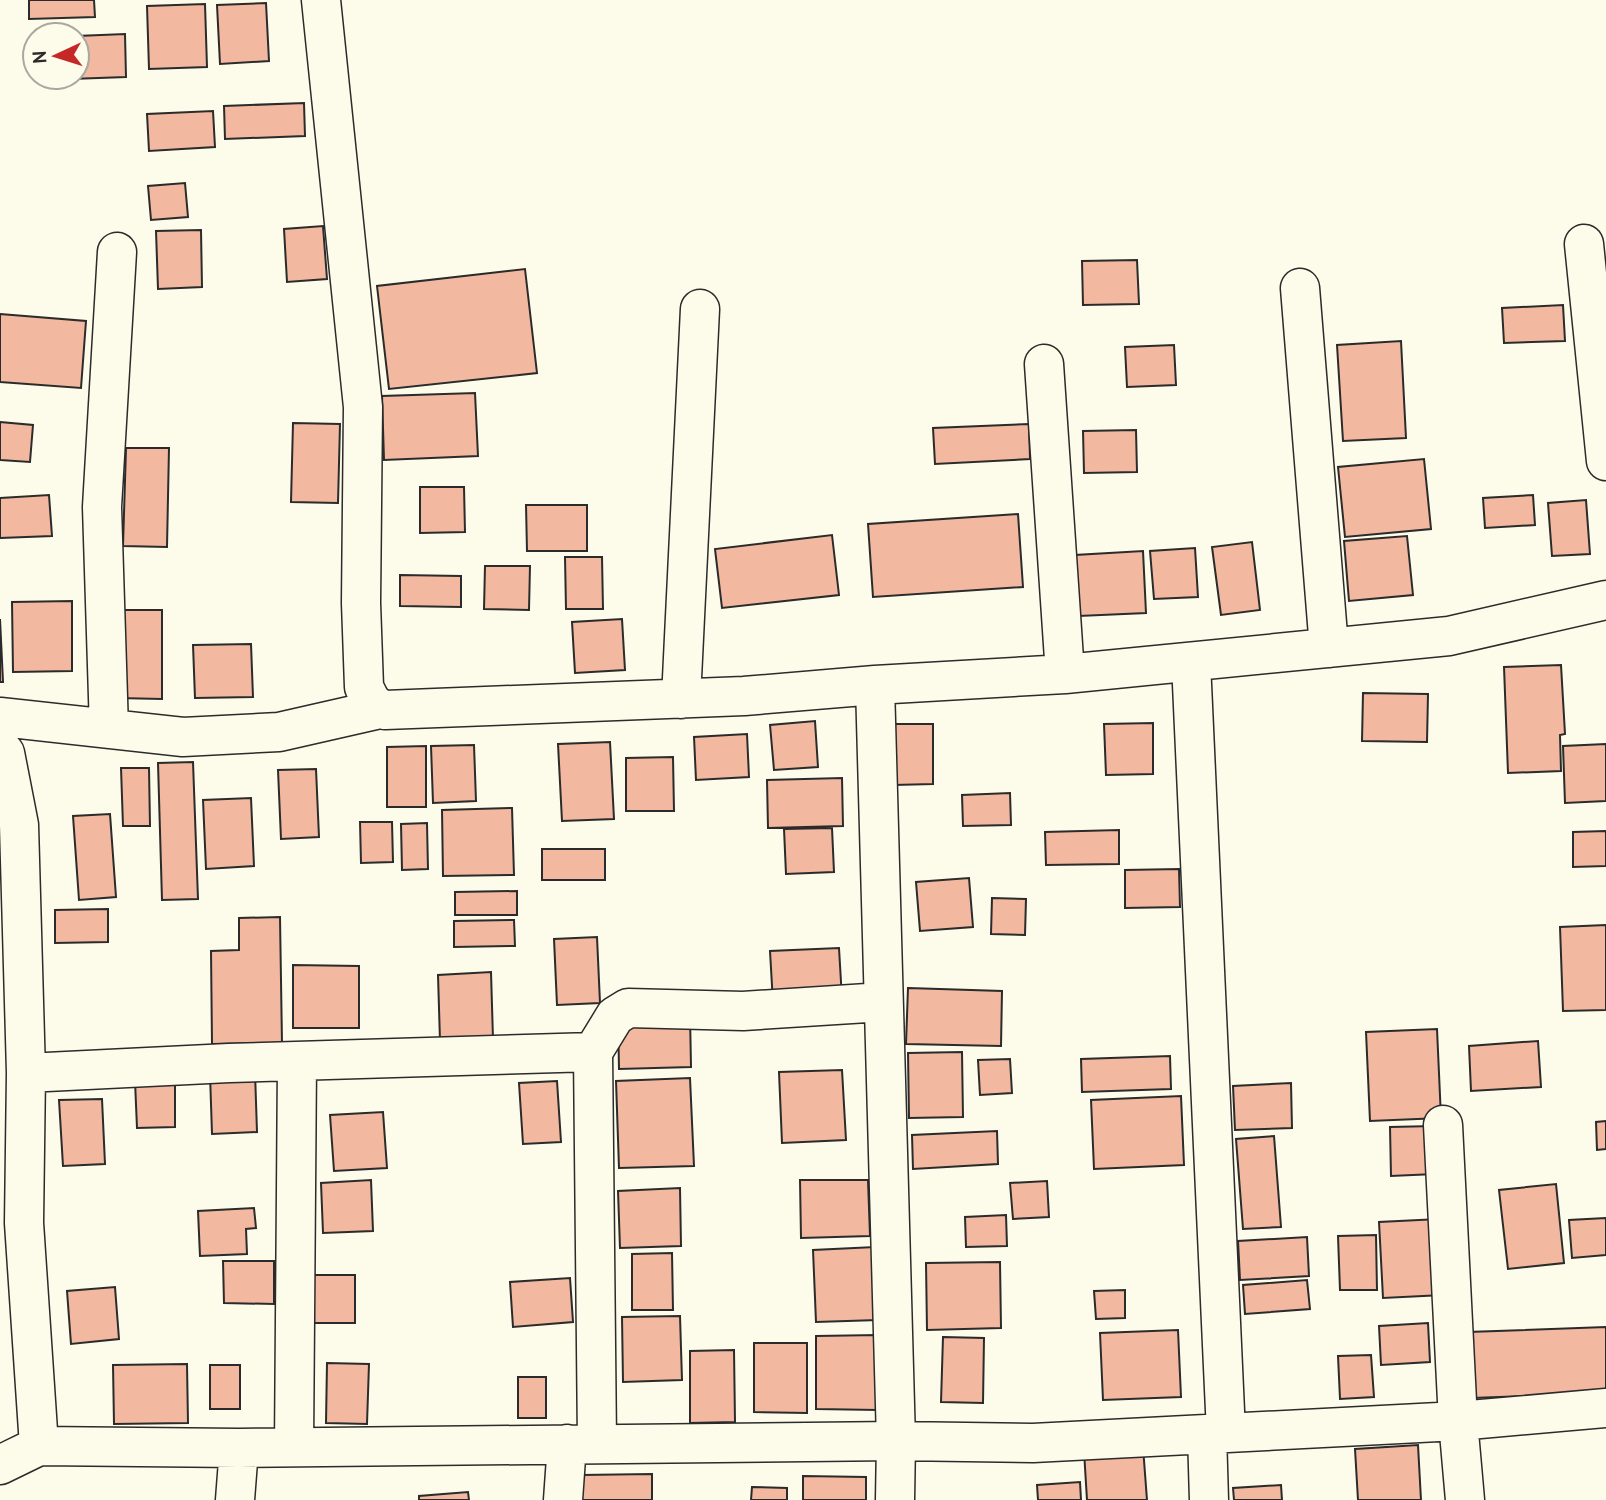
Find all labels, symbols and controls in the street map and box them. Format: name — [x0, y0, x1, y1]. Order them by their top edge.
north arrow — [21, 21, 91, 91]
text: N — [27, 50, 51, 64]

